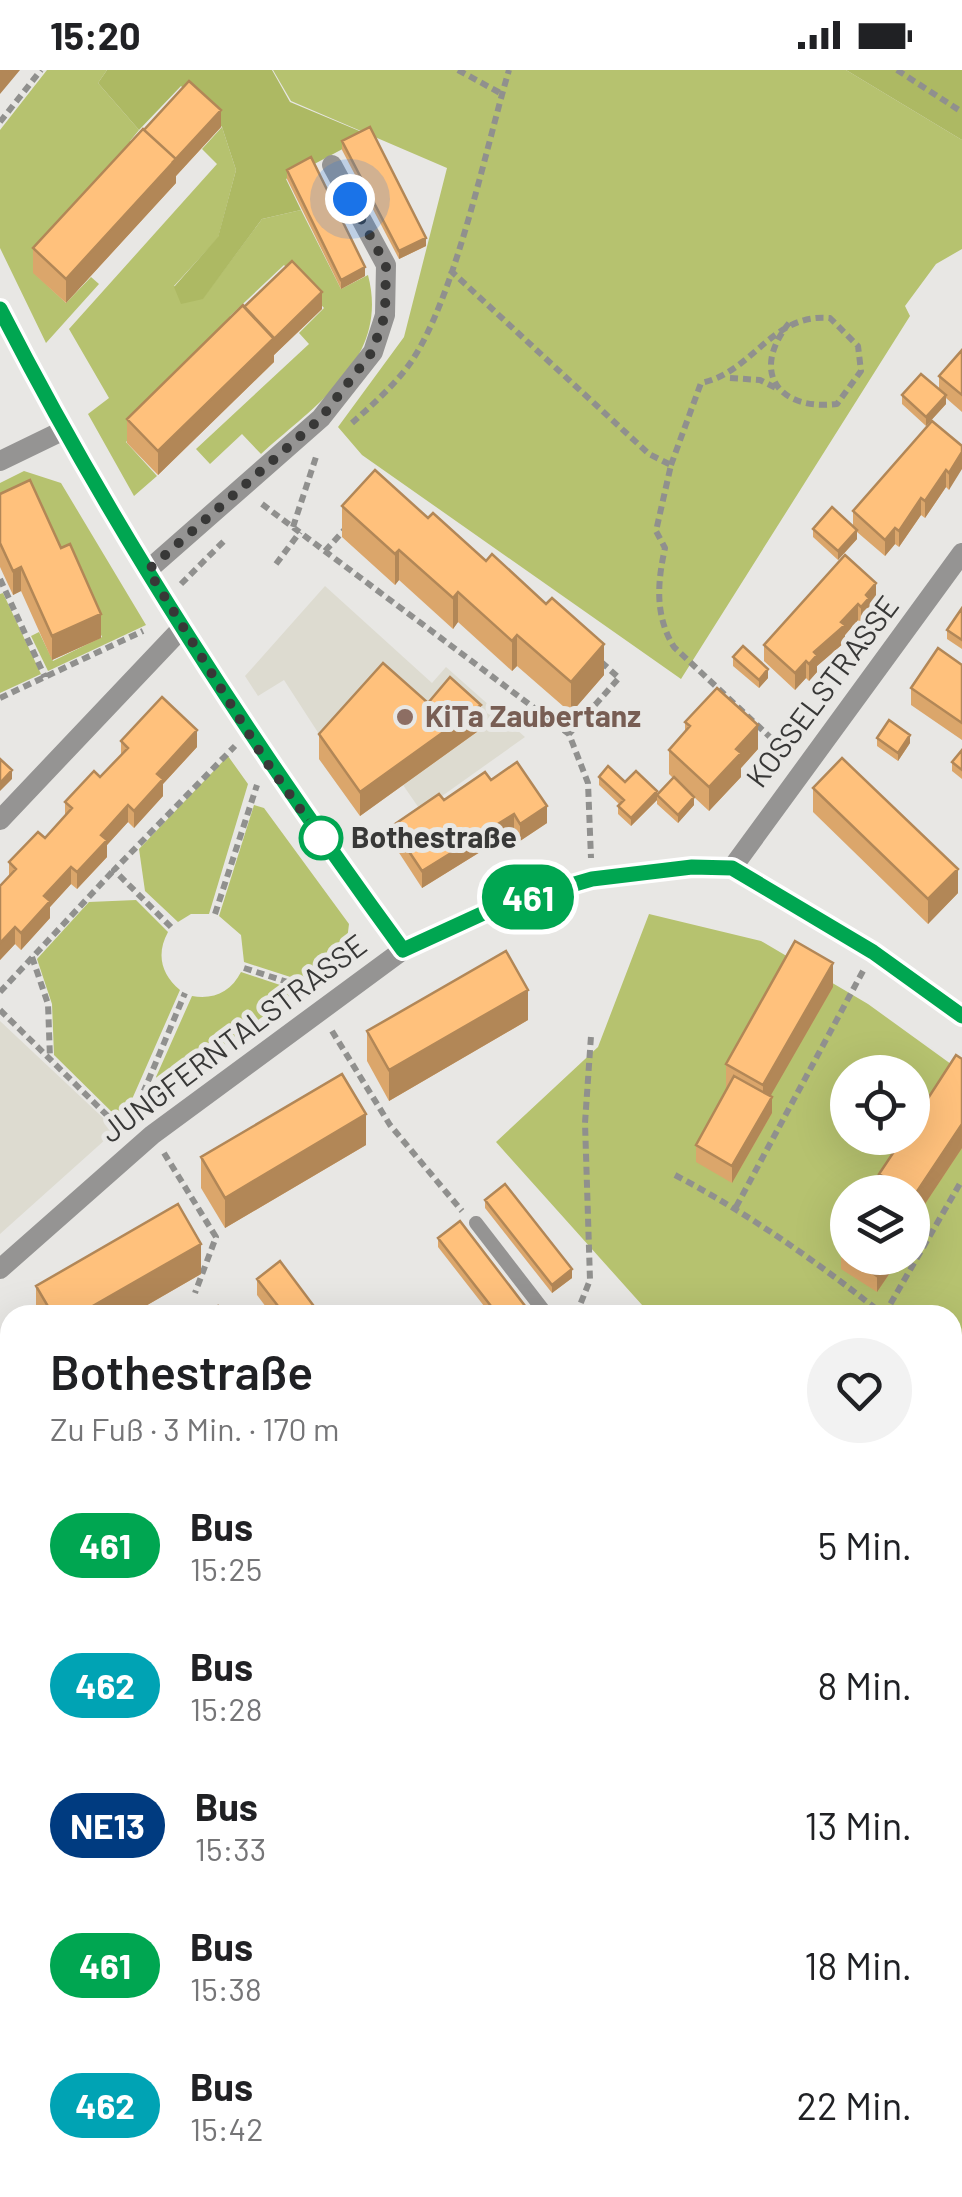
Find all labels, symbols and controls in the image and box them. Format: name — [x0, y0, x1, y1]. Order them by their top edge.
text: 15:20 — [50, 12, 141, 58]
your location — [325, 174, 375, 224]
street label: KOSSELSTRASSE — [738, 588, 905, 794]
place label: KiTa Zaubertanz — [425, 697, 641, 733]
marker: KiTa Zaubertanz — [394, 706, 416, 728]
marker: Bothestraße — [300, 817, 342, 859]
place label: Bothestraße — [351, 818, 517, 854]
line badge: 461 — [470, 864, 586, 930]
text: 461 — [502, 876, 554, 918]
street label: JUNGFERNTALSTRASSE — [93, 926, 373, 1149]
map controls — [830, 1055, 930, 1275]
button: locate — [830, 1055, 930, 1155]
button: layers — [830, 1175, 930, 1275]
button: heart — [807, 1338, 912, 1443]
text: Bothestraße — [50, 1342, 313, 1400]
text: Zu Fuß · 3 Min. · 170 m — [50, 1409, 340, 1447]
text: Bus — [190, 1503, 253, 1549]
text: 5 Min. — [818, 1522, 912, 1568]
text: 461 — [79, 1524, 131, 1566]
text: 15:25 — [190, 1549, 262, 1587]
text: Bus — [190, 1643, 253, 1689]
text: 8 Min. — [817, 1662, 912, 1708]
text: 462 — [75, 1664, 135, 1706]
text: 15:28 — [190, 1689, 262, 1727]
text: Bus — [195, 1783, 258, 1829]
text: 13 Min. — [804, 1802, 912, 1848]
text: NE13 — [70, 1804, 145, 1846]
text: 15:33 — [195, 1829, 266, 1867]
text: Bus — [190, 1923, 253, 1969]
text: 18 Min. — [804, 1942, 912, 1988]
text: 461 — [79, 1944, 131, 1986]
text: 15:38 — [190, 1969, 262, 2007]
text: Bus — [190, 2063, 253, 2109]
text: 22 Min. — [797, 2082, 912, 2128]
text: 462 — [75, 2084, 135, 2126]
text: 15:42 — [190, 2109, 263, 2147]

